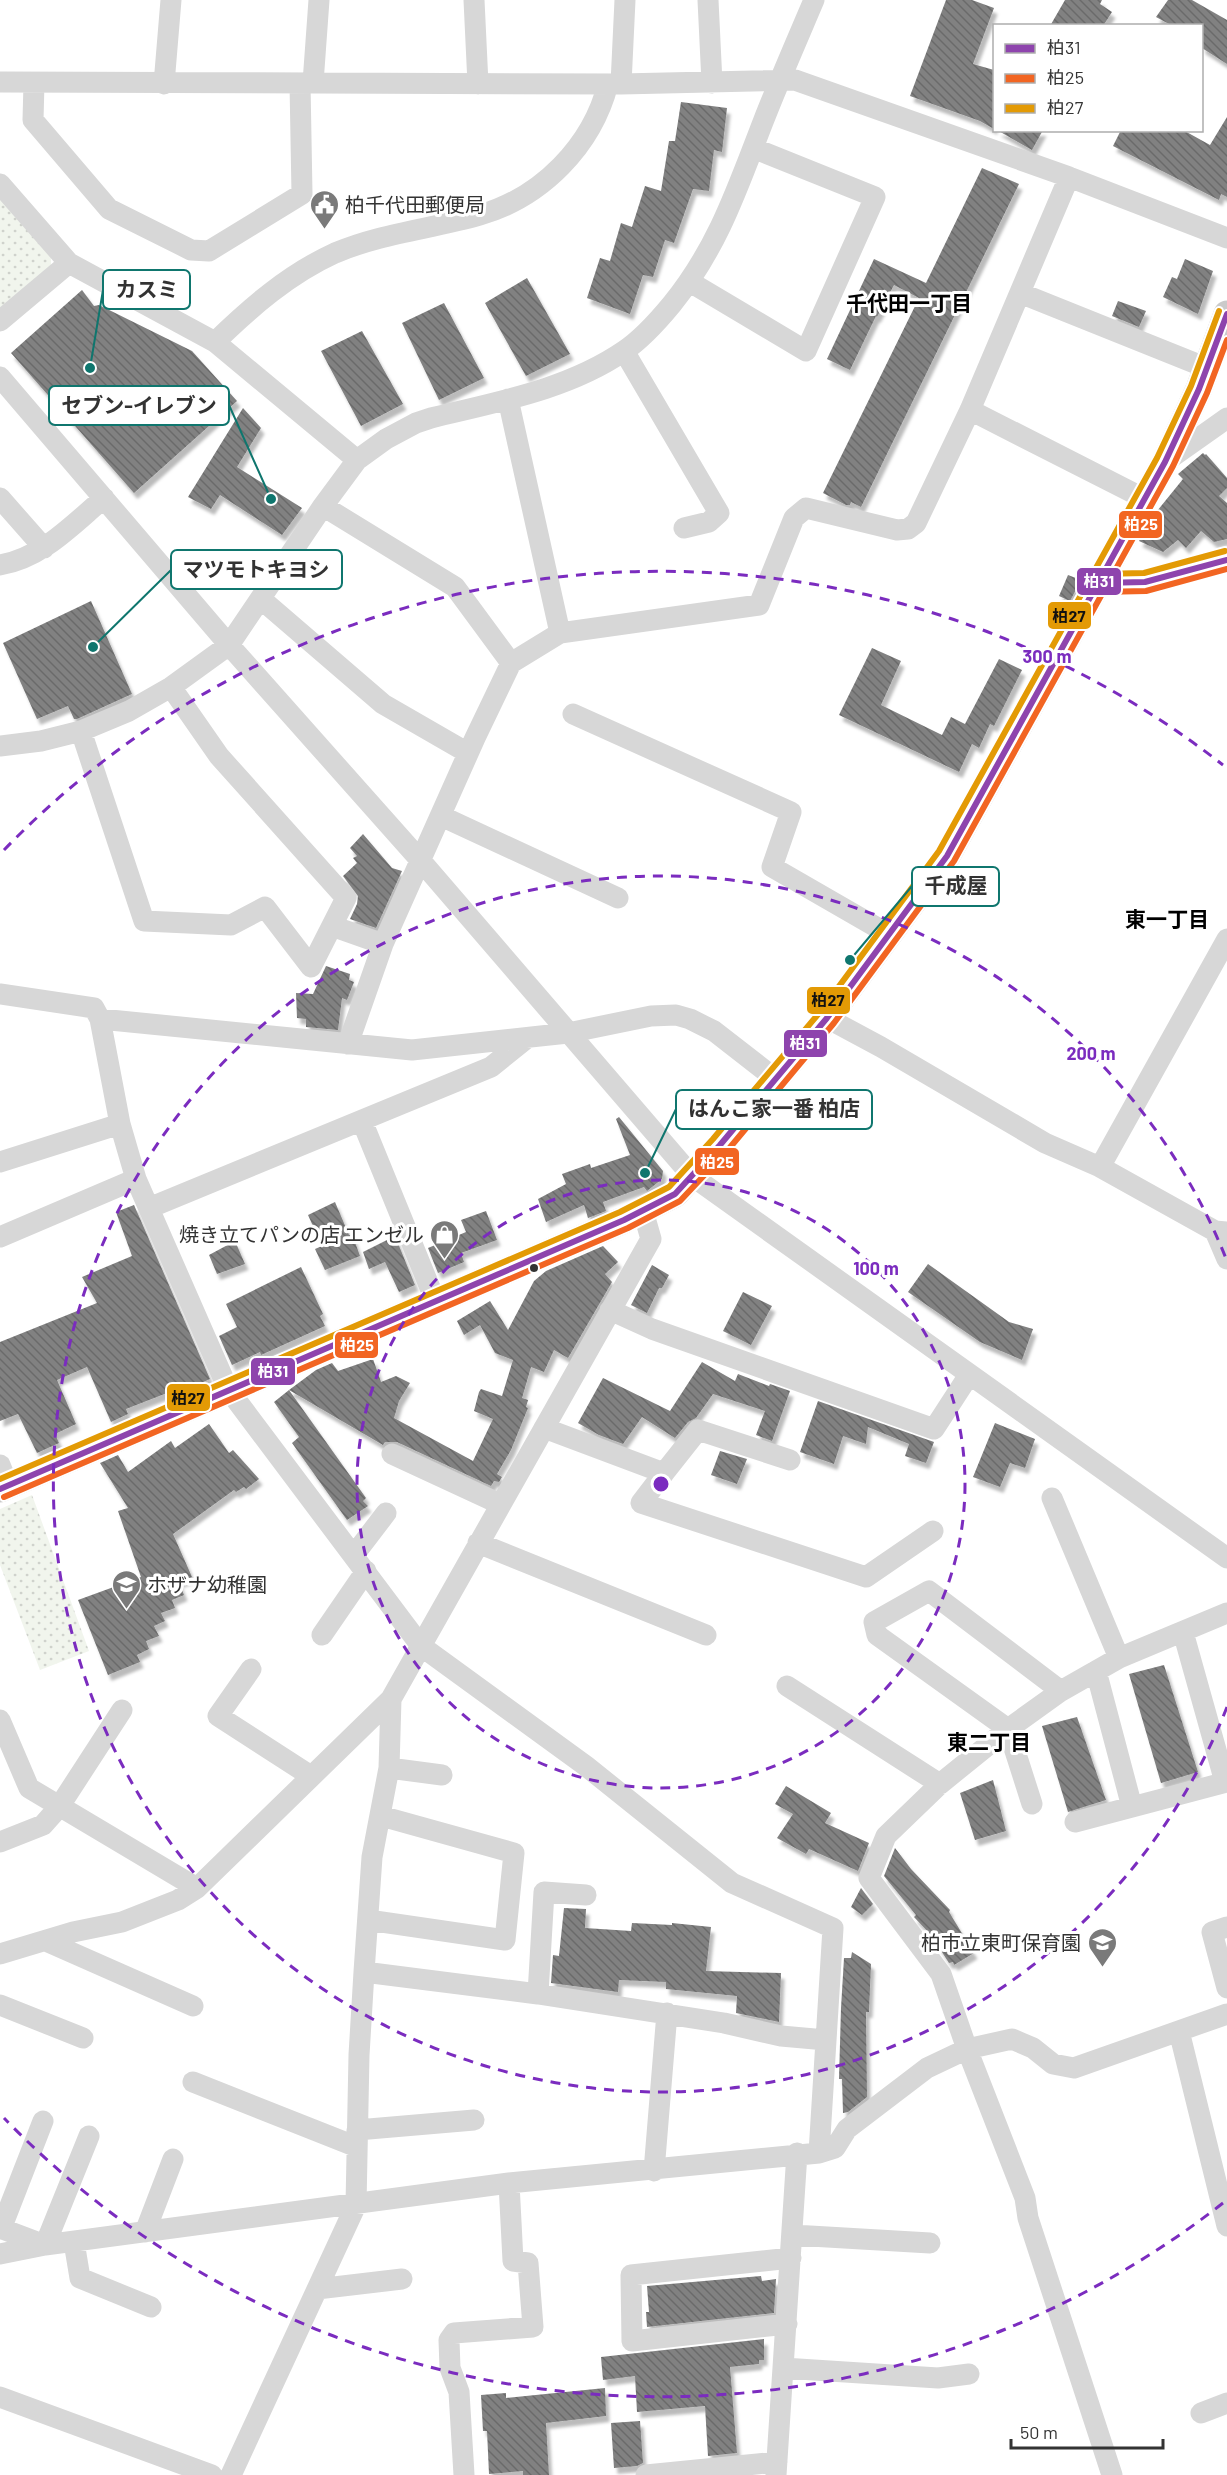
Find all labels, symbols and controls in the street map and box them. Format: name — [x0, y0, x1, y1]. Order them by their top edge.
legend — [993, 24, 1203, 132]
text: 柏31 — [1047, 36, 1080, 58]
text: 柏25 — [1047, 66, 1084, 88]
text: 柏27 — [1047, 96, 1084, 118]
public building icon: 柏千代田郵便局 — [308, 188, 340, 230]
place label: 柏千代田郵便局 — [345, 192, 485, 216]
callout: カスミ — [103, 270, 190, 309]
text: カスミ — [116, 276, 179, 301]
district label: 千代田一丁目 — [846, 290, 972, 315]
callout: セブン-イレブン — [49, 386, 229, 425]
text: セブン-イレブン — [61, 392, 217, 417]
line badge: 柏25 — [1118, 510, 1163, 539]
text: 柏25 — [1124, 514, 1158, 533]
callout: マツモトキヨシ — [171, 550, 342, 589]
text: マツモトキヨシ — [183, 556, 330, 581]
line badge: 柏31 — [1076, 567, 1122, 596]
text: 柏31 — [1084, 571, 1114, 590]
line badge: 柏27 — [1047, 601, 1092, 630]
text: 柏27 — [1053, 606, 1086, 625]
text: 300 m — [1023, 645, 1071, 667]
callout: 千成屋 — [912, 867, 999, 906]
text: 千成屋 — [925, 872, 988, 897]
district label: 東一丁目 — [1125, 906, 1209, 931]
line badge: 柏27 — [806, 986, 851, 1015]
text: 柏27 — [812, 990, 845, 1009]
line badge: 柏31 — [783, 1029, 828, 1058]
text: 柏31 — [790, 1033, 820, 1052]
text: 200 m — [1066, 1042, 1116, 1064]
callout: はんこ家一番 柏店 — [676, 1090, 872, 1129]
text: はんこ家一番 柏店 — [688, 1095, 860, 1120]
line badge: 柏25 — [694, 1147, 740, 1176]
text: 柏25 — [700, 1152, 734, 1171]
shop icon: 焼き立てパンの店 エンゼル — [429, 1218, 461, 1260]
place label: 焼き立てパンの店 エンゼル — [179, 1222, 424, 1246]
text: 100 m — [853, 1257, 899, 1279]
unlabelled marker — [528, 1262, 540, 1274]
line badge: 柏25 — [334, 1331, 379, 1359]
text: 柏25 — [340, 1335, 374, 1354]
line badge: 柏31 — [250, 1357, 296, 1386]
text: 柏31 — [258, 1361, 288, 1380]
line badge: 柏27 — [166, 1383, 211, 1412]
text: 柏27 — [172, 1388, 205, 1407]
centre of rings — [651, 1474, 671, 1494]
school or university icon: ホザナ幼稚園 — [110, 1568, 142, 1610]
place label: ホザナ幼稚園 — [147, 1572, 267, 1596]
district label: 東二丁目 — [947, 1729, 1031, 1754]
school or university icon: 柏市立東町保育園 — [1086, 1926, 1118, 1968]
place label: 柏市立東町保育園 — [921, 1930, 1081, 1954]
scale bar — [1011, 2412, 1162, 2450]
text: 50 m — [1020, 2421, 1058, 2443]

